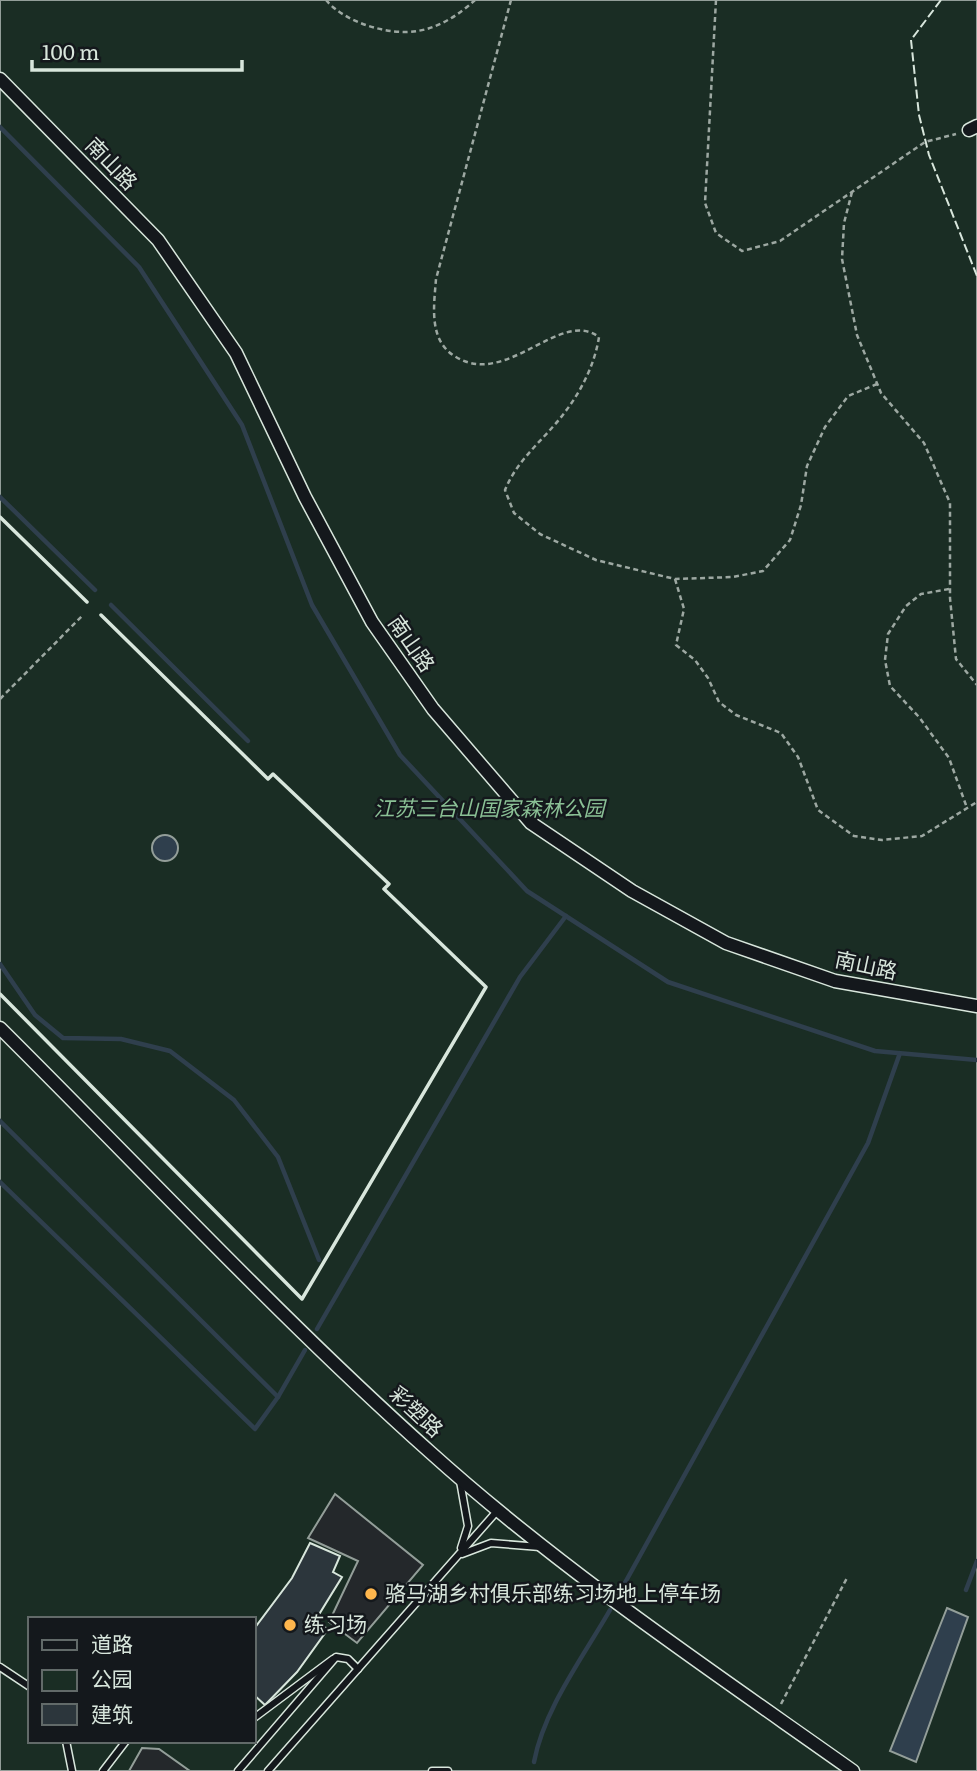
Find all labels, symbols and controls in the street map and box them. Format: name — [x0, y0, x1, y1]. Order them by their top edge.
scale bar — [32, 28, 242, 72]
text: 100 m — [42, 35, 99, 66]
street label: 南山路 — [80, 129, 146, 196]
street label: 南山路 — [382, 608, 444, 677]
park label: 江苏三台山国家森林公园 — [374, 791, 607, 822]
street label: 南山路 — [832, 942, 901, 985]
street label: 彩塑路 — [384, 1377, 451, 1443]
place label: 骆马湖乡村俱乐部练习场地上停车场 — [385, 1576, 721, 1607]
marker: 骆马湖乡村俱乐部练习场地上停车场 — [363, 1586, 379, 1602]
place label: 练习场 — [304, 1607, 367, 1638]
legend — [28, 1617, 256, 1743]
marker: 练习场 — [282, 1617, 298, 1633]
text: 道路 — [91, 1627, 133, 1658]
text: 公园 — [91, 1662, 133, 1693]
text: 建筑 — [91, 1697, 133, 1728]

